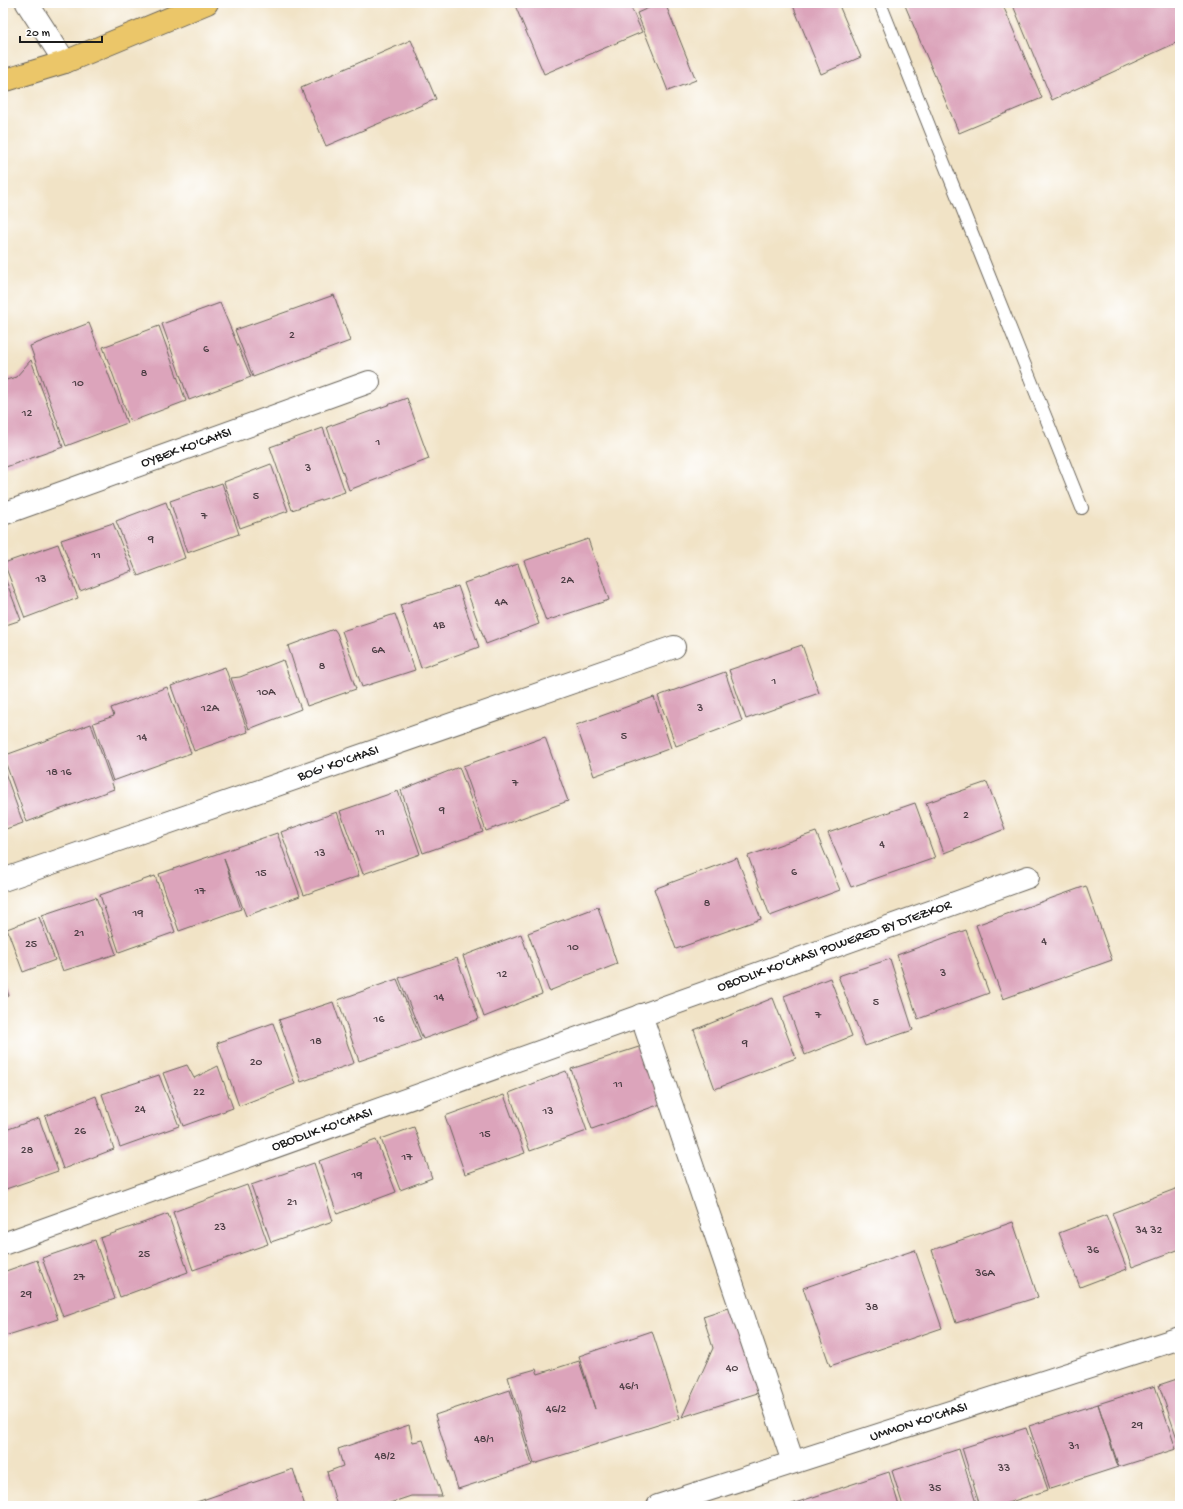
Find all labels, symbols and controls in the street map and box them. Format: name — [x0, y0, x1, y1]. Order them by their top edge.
scale bar — [20, 18, 102, 44]
text: 20 m — [26, 27, 51, 41]
house number: 2 — [289, 329, 295, 343]
house number: 6 — [203, 343, 210, 357]
house number: 8 — [141, 367, 148, 381]
house number: 10 — [71, 377, 84, 391]
house number: 12 — [21, 407, 32, 421]
street label: OYBEK KO'CAHSI — [139, 424, 234, 472]
house number: 1 — [375, 436, 381, 450]
house number: 3 — [304, 462, 311, 476]
house number: 5 — [253, 490, 259, 504]
house number: 7 — [200, 510, 208, 524]
house number: 9 — [147, 533, 154, 547]
house number: 11 — [90, 549, 101, 563]
house number: 13 — [34, 573, 47, 587]
house number: 2A — [561, 574, 574, 588]
house number: 4A — [495, 596, 508, 610]
house number: 4B — [433, 619, 446, 633]
house number: 6A — [371, 644, 385, 658]
house number: 8 — [319, 660, 326, 674]
house number: 1 — [771, 675, 777, 689]
house number: 10A — [256, 686, 276, 700]
house number: 12A — [200, 702, 220, 716]
house number: 3 — [696, 702, 703, 716]
house number: 5 — [621, 730, 627, 744]
house number: 14 — [136, 731, 148, 745]
street label: BOG' KO'CHASI — [295, 742, 381, 786]
house number: 18 16 — [45, 766, 73, 780]
house number: 7 — [511, 777, 519, 791]
house number: 9 — [438, 804, 445, 818]
house number: 2 — [963, 809, 969, 823]
house number: 11 — [374, 826, 385, 840]
house number: 4 — [879, 838, 885, 852]
house number: 13 — [313, 847, 326, 861]
house number: 6 — [791, 866, 798, 880]
house number: 15 — [254, 867, 267, 881]
house number: 17 — [193, 885, 206, 899]
street label: OBODLIK KO'CHASI POWERED BY DTEZKOR — [715, 896, 954, 996]
house number: 8 — [704, 897, 711, 911]
house number: 19 — [132, 907, 143, 921]
house number: 21 — [74, 927, 85, 941]
house number: 4 — [1041, 935, 1047, 949]
house number: 25 — [25, 938, 37, 952]
house number: 10 — [566, 941, 579, 955]
house number: 3 — [939, 967, 946, 981]
house number: 12 — [496, 968, 507, 982]
house number: 14 — [433, 991, 445, 1005]
house number: 5 — [873, 996, 879, 1010]
house number: 7 — [814, 1009, 822, 1023]
house number: 16 — [373, 1013, 385, 1027]
house number: 18 — [309, 1035, 322, 1049]
house number: 9 — [741, 1037, 748, 1051]
house number: 20 — [250, 1056, 263, 1070]
house number: 11 — [612, 1078, 623, 1092]
house number: 22 — [193, 1086, 205, 1100]
house number: 24 — [134, 1103, 146, 1117]
street label: OBODLIK KO'CHASI — [269, 1104, 375, 1156]
house number: 13 — [541, 1105, 554, 1119]
house number: 26 — [74, 1125, 87, 1139]
house number: 15 — [478, 1128, 491, 1142]
house number: 28 — [21, 1144, 34, 1158]
house number: 17 — [400, 1151, 413, 1165]
house number: 19 — [351, 1169, 362, 1183]
house number: 21 — [287, 1196, 298, 1210]
house number: 23 — [214, 1221, 226, 1235]
house number: 34 32 — [1135, 1224, 1163, 1238]
house number: 36 — [1086, 1244, 1100, 1258]
house number: 25 — [138, 1248, 150, 1262]
house number: 36A — [974, 1267, 996, 1281]
house number: 27 — [73, 1271, 86, 1285]
house number: 29 — [20, 1288, 32, 1302]
house number: 38 — [865, 1301, 879, 1315]
house number: 40 — [726, 1362, 738, 1376]
house number: 46/1 — [619, 1380, 639, 1394]
street label: UMMON KO'CHASI — [868, 1398, 970, 1446]
house number: 46/2 — [546, 1403, 566, 1417]
house number: 29 — [1131, 1419, 1143, 1433]
house number: 48/1 — [474, 1433, 494, 1447]
house number: 31 — [1067, 1440, 1080, 1454]
house number: 48/2 — [374, 1450, 396, 1464]
house number: 33 — [997, 1462, 1010, 1476]
house number: 35 — [928, 1482, 941, 1496]

